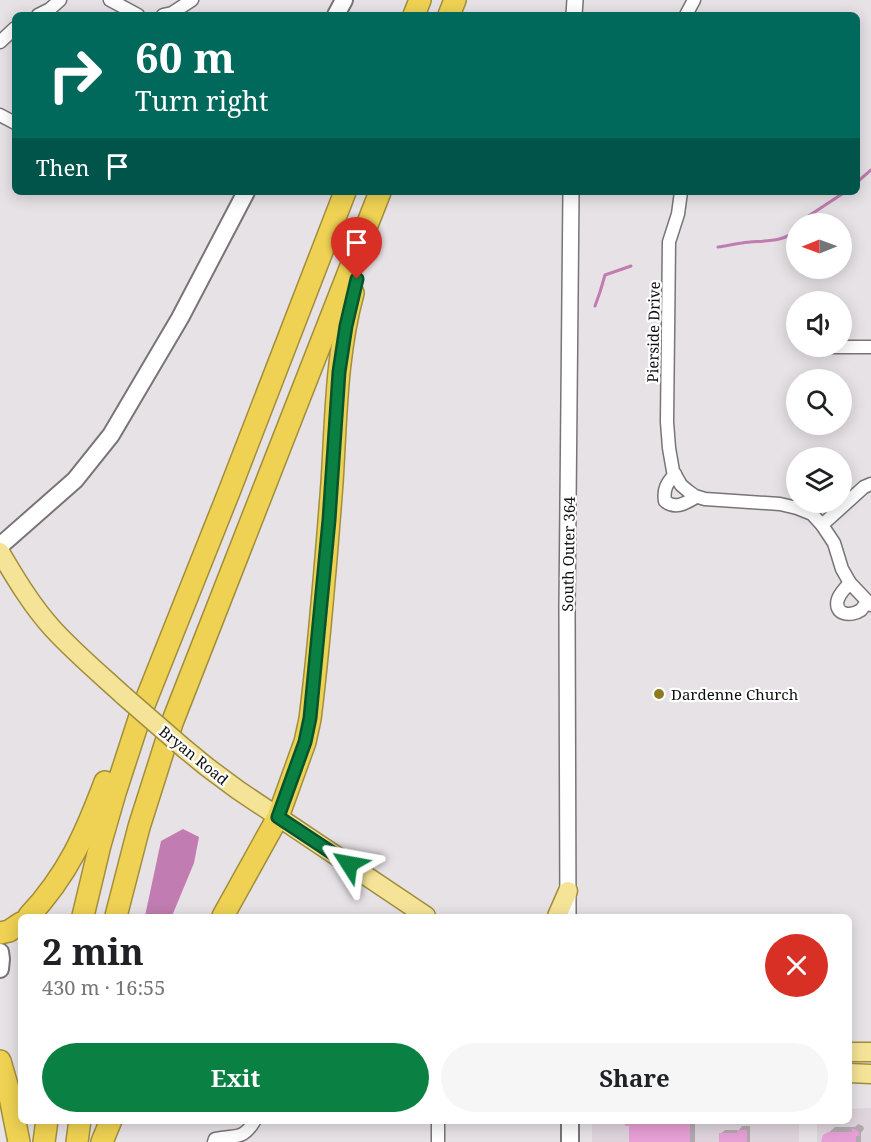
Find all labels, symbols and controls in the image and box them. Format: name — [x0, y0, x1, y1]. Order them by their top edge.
text: 60 m — [135, 28, 235, 85]
icon: right — [36, 36, 114, 114]
text: Turn right — [135, 82, 268, 119]
icon: arrive — [101, 150, 134, 183]
text: Then — [36, 152, 89, 182]
north arrow — [786, 213, 852, 279]
map controls — [786, 213, 852, 513]
pin — [331, 217, 382, 279]
icon: arrive — [340, 226, 373, 259]
street label: Pierside Drive — [642, 281, 664, 383]
button: sound — [786, 291, 852, 357]
button: search — [786, 369, 852, 435]
button: layers — [786, 447, 852, 513]
street label: South Outer 364 — [557, 496, 579, 612]
place label: Dardenne Church — [671, 684, 799, 704]
marker: Dardenne Church — [652, 687, 666, 701]
street label: Bryan Road — [155, 721, 233, 789]
position arrow — [317, 832, 381, 896]
text: 2 min — [42, 927, 144, 976]
button: close — [765, 934, 828, 997]
text: 430 m · 16:55 — [42, 974, 165, 1001]
button: Exit — [42, 1043, 429, 1112]
button: Share — [441, 1043, 828, 1112]

